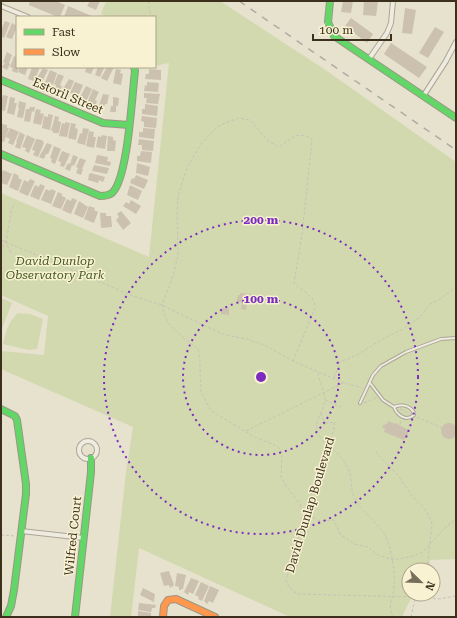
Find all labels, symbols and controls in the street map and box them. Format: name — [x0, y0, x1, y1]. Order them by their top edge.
legend — [16, 16, 156, 68]
scale bar — [313, 16, 391, 42]
text: 100 m — [319, 23, 353, 37]
text: Fast — [52, 25, 76, 39]
text: Slow — [52, 45, 80, 59]
street label: Estoril Street — [31, 75, 106, 117]
text: 200 m — [244, 213, 279, 227]
park label: David Dunlop Observatory Park — [6, 254, 105, 282]
text: 100 m — [244, 292, 279, 306]
centre of rings — [254, 370, 268, 384]
street label: David Dunlap Boulevard — [283, 435, 337, 575]
street label: Wilfred Court — [62, 495, 84, 576]
north arrow — [401, 562, 441, 602]
text: N — [422, 579, 437, 593]

